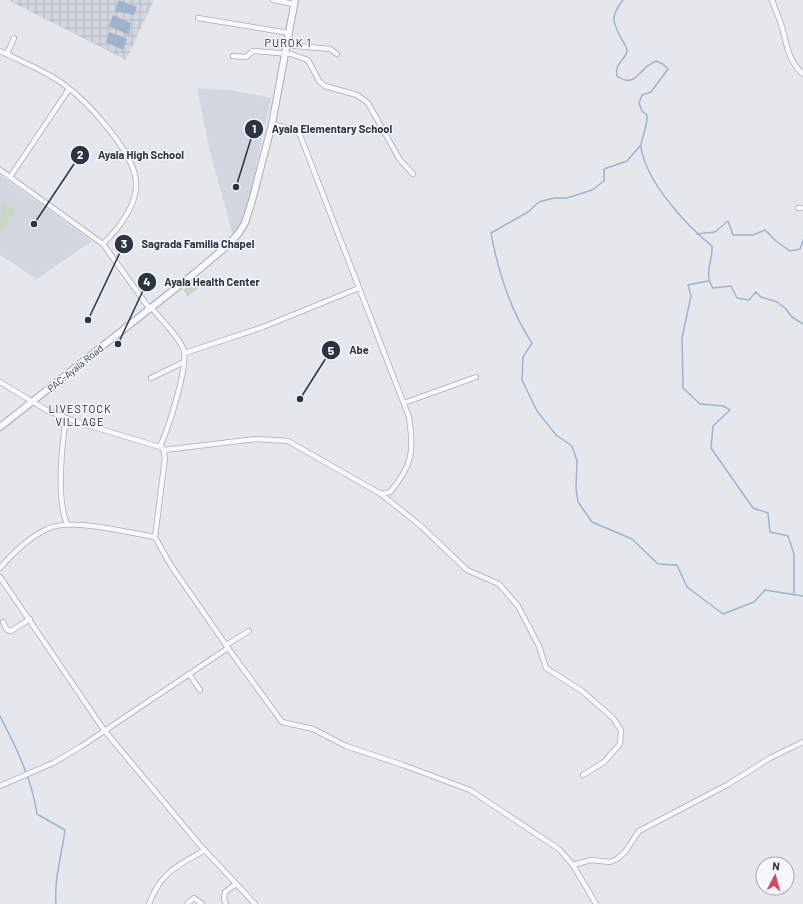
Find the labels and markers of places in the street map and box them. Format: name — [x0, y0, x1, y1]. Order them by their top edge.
callout: Ayala Elementary School — [244, 118, 401, 141]
callout: Ayala High School — [70, 143, 192, 166]
callout: Sagrada Familia Chapel — [114, 233, 263, 256]
callout: Ayala Health Center — [137, 271, 268, 294]
callout: Abe — [321, 339, 377, 362]

